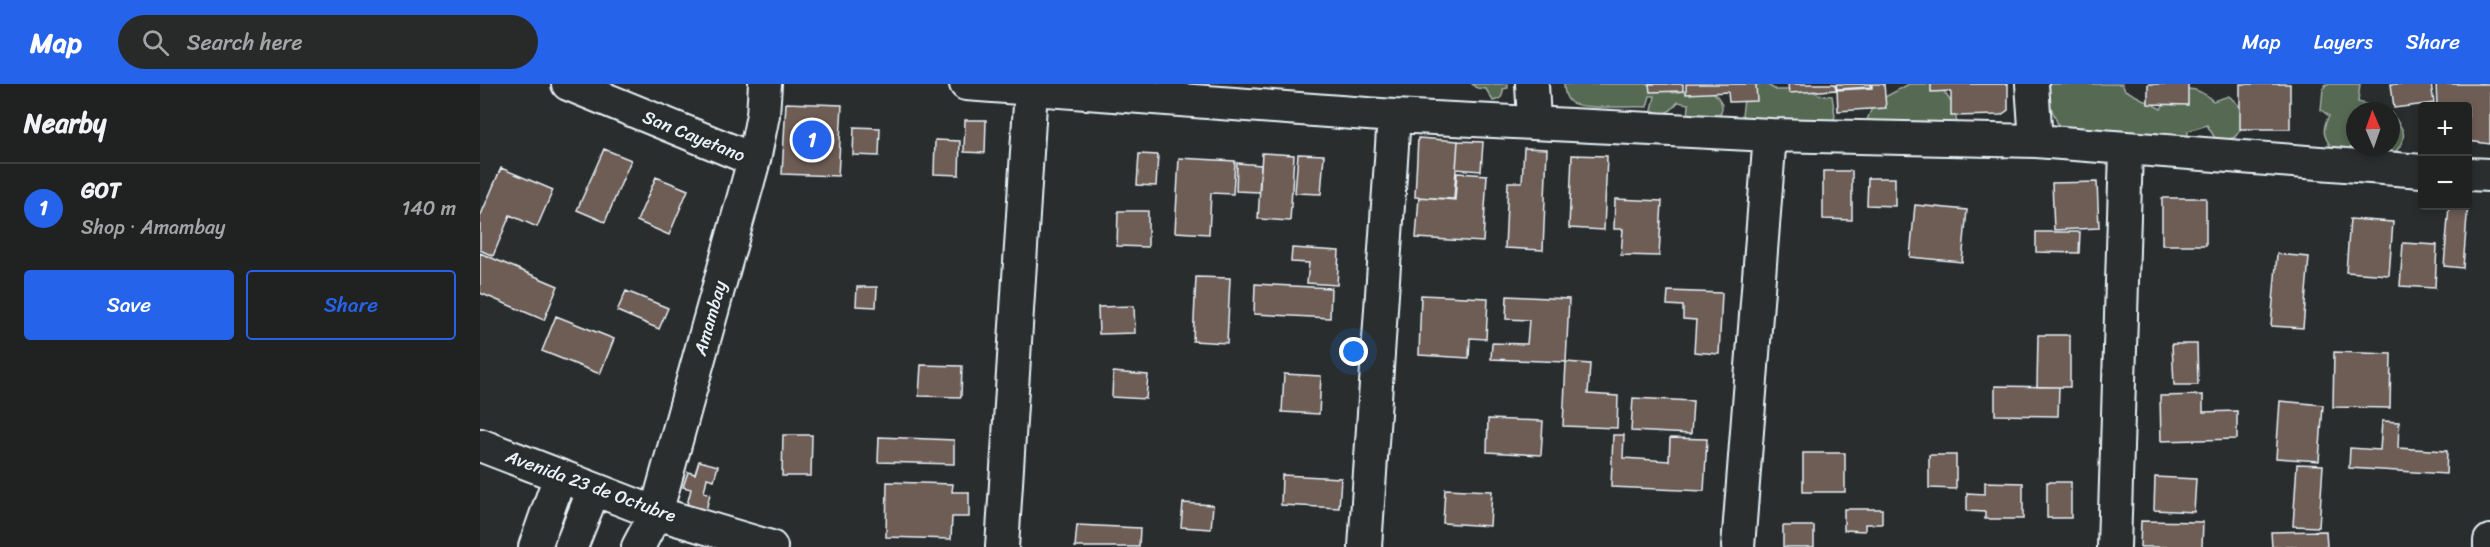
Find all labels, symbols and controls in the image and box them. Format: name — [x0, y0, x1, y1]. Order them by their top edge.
search box — [118, 15, 538, 69]
text: Map — [30, 18, 82, 67]
text: Search here — [187, 23, 303, 62]
text: Map — [2242, 23, 2281, 61]
text: Layers — [2314, 23, 2373, 61]
text: Share — [2406, 23, 2460, 61]
icon: search — [139, 26, 172, 59]
text: Nearby — [24, 100, 106, 146]
street label: San Cayetano — [638, 101, 750, 171]
north arrow — [2346, 102, 2400, 156]
map controls — [2418, 102, 2472, 210]
button: + — [2418, 102, 2472, 156]
pin: 1 — [792, 118, 832, 162]
button: − — [2418, 156, 2472, 210]
text: GOT — [81, 171, 121, 210]
text: 1 — [39, 191, 48, 226]
text: 140 m — [402, 191, 456, 226]
text: Shop · Amambay — [81, 210, 226, 245]
button: Save — [24, 270, 234, 340]
button: Share — [246, 270, 456, 340]
street label: Amambay — [684, 276, 736, 360]
your location — [1339, 337, 1368, 366]
street label: Avenida 23 de Octubre — [500, 440, 681, 532]

